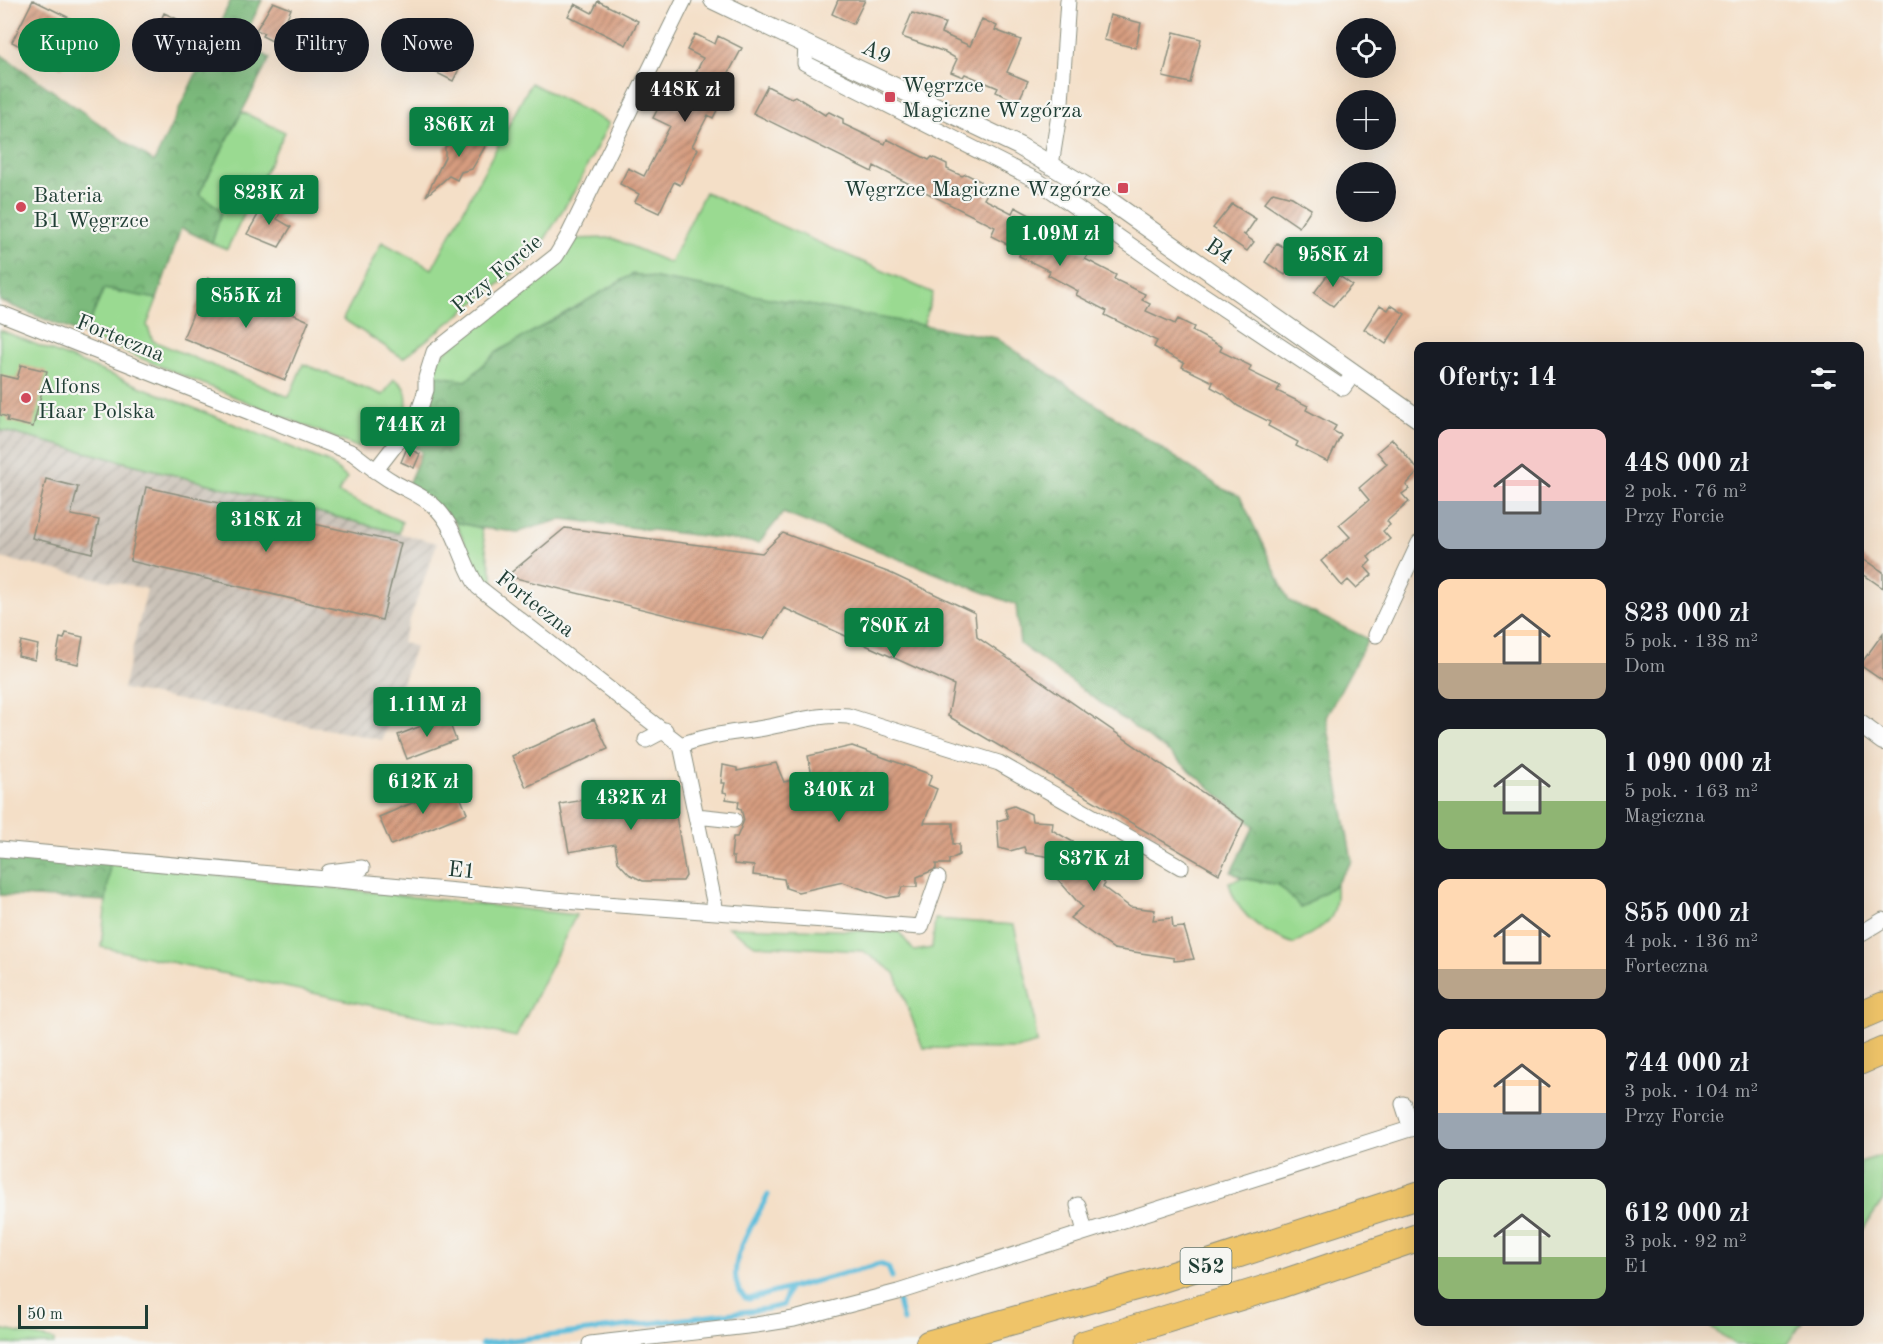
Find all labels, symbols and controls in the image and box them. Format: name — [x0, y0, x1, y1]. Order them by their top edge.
chip: Kupno — [18, 18, 120, 72]
chip: Wynajem — [132, 18, 262, 72]
chip: Filtry — [274, 18, 369, 72]
chip: Nowe — [381, 18, 474, 72]
map controls — [1336, 18, 1396, 222]
button: locate — [1336, 18, 1396, 78]
street label: A9 — [858, 37, 894, 69]
pin: 448K zł — [630, 72, 740, 123]
place label: Węgrzce Magiczne Wzgórza — [902, 75, 1082, 122]
text: 448K zł — [649, 81, 721, 101]
marker: Węgrzce Magiczne Wzgórza — [883, 90, 897, 104]
button: + — [1336, 90, 1396, 150]
pin: 386K zł — [404, 107, 514, 158]
text: 386K zł — [423, 116, 495, 136]
button: − — [1336, 162, 1396, 222]
pin: 823K zł — [214, 175, 324, 226]
place label: Węgrzce Magiczne Wzgórze — [844, 179, 1111, 201]
marker: Węgrzce Magiczne Wzgórze — [1116, 181, 1130, 195]
text: 823K zł — [233, 184, 305, 204]
place label: Bateria B1 Węgrzce — [33, 185, 149, 232]
marker: Bateria B1 Węgrzce — [14, 200, 28, 214]
pin: 1.09M zł — [998, 216, 1122, 267]
text: 1.09M zł — [1020, 225, 1100, 245]
street label: Przy Forcie — [448, 231, 547, 318]
street label: B4 — [1201, 235, 1237, 269]
pin: 958K zł — [1278, 237, 1388, 288]
text: 958K zł — [1297, 246, 1369, 266]
pin: 855K zł — [191, 278, 301, 329]
text: 855K zł — [210, 287, 282, 307]
street label: Forteczna — [73, 311, 168, 367]
icon: filters — [1807, 362, 1840, 395]
text: Oferty: 14 — [1438, 365, 1557, 391]
place label: Alfons Haar Polska — [38, 376, 155, 423]
marker: Alfons Haar Polska — [19, 391, 33, 405]
pin: 744K zł — [355, 407, 465, 458]
text: 744K zł — [374, 416, 446, 436]
text: 448 000 zł — [1624, 451, 1749, 477]
icon: home — [1486, 453, 1558, 525]
text: 2 pok. · 76 m² — [1624, 482, 1747, 502]
pin: 318K zł — [211, 502, 321, 553]
text: Przy Forcie — [1624, 507, 1724, 527]
text: 318K zł — [230, 511, 302, 531]
street label: Forteczna — [491, 567, 578, 642]
text: 823 000 zł — [1624, 601, 1749, 627]
icon: home — [1486, 603, 1558, 675]
pin: 780K zł — [839, 608, 949, 659]
text: 780K zł — [858, 617, 930, 637]
text: 5 pok. · 138 m² — [1624, 632, 1758, 652]
text: Dom — [1624, 657, 1665, 677]
pin: 1.11M zł — [365, 687, 489, 738]
text: 1.11M zł — [387, 696, 467, 716]
text: 1 090 000 zł — [1624, 751, 1771, 777]
icon: home — [1486, 753, 1558, 825]
pin: 612K zł — [368, 764, 478, 815]
pin: 340K zł — [784, 772, 894, 823]
text: 612K zł — [387, 773, 459, 793]
pin: 432K zł — [576, 780, 686, 831]
text: 340K zł — [803, 781, 875, 801]
text: 5 pok. · 163 m² — [1624, 782, 1758, 802]
text: 432K zł — [595, 789, 667, 809]
text: Magiczna — [1624, 807, 1705, 827]
pin: 837K zł — [1039, 841, 1149, 892]
text: 837K zł — [1058, 850, 1130, 870]
street label: E1 — [447, 859, 477, 883]
text: 855 000 zł — [1624, 901, 1749, 927]
icon: home — [1486, 903, 1558, 975]
text: 4 pok. · 136 m² — [1624, 932, 1758, 952]
text: Forteczna — [1624, 957, 1709, 977]
text: 744 000 zł — [1624, 1051, 1749, 1077]
icon: home — [1486, 1053, 1558, 1125]
text: 3 pok. · 104 m² — [1624, 1082, 1758, 1102]
text: Przy Forcie — [1624, 1107, 1724, 1127]
text: 612 000 zł — [1624, 1201, 1749, 1227]
icon: home — [1486, 1203, 1558, 1275]
text: 3 pok. · 92 m² — [1624, 1232, 1747, 1252]
road number: S52 — [1180, 1248, 1232, 1284]
text: E1 — [1624, 1257, 1649, 1277]
scale bar — [18, 1302, 148, 1330]
text: 50 m — [27, 1307, 63, 1323]

